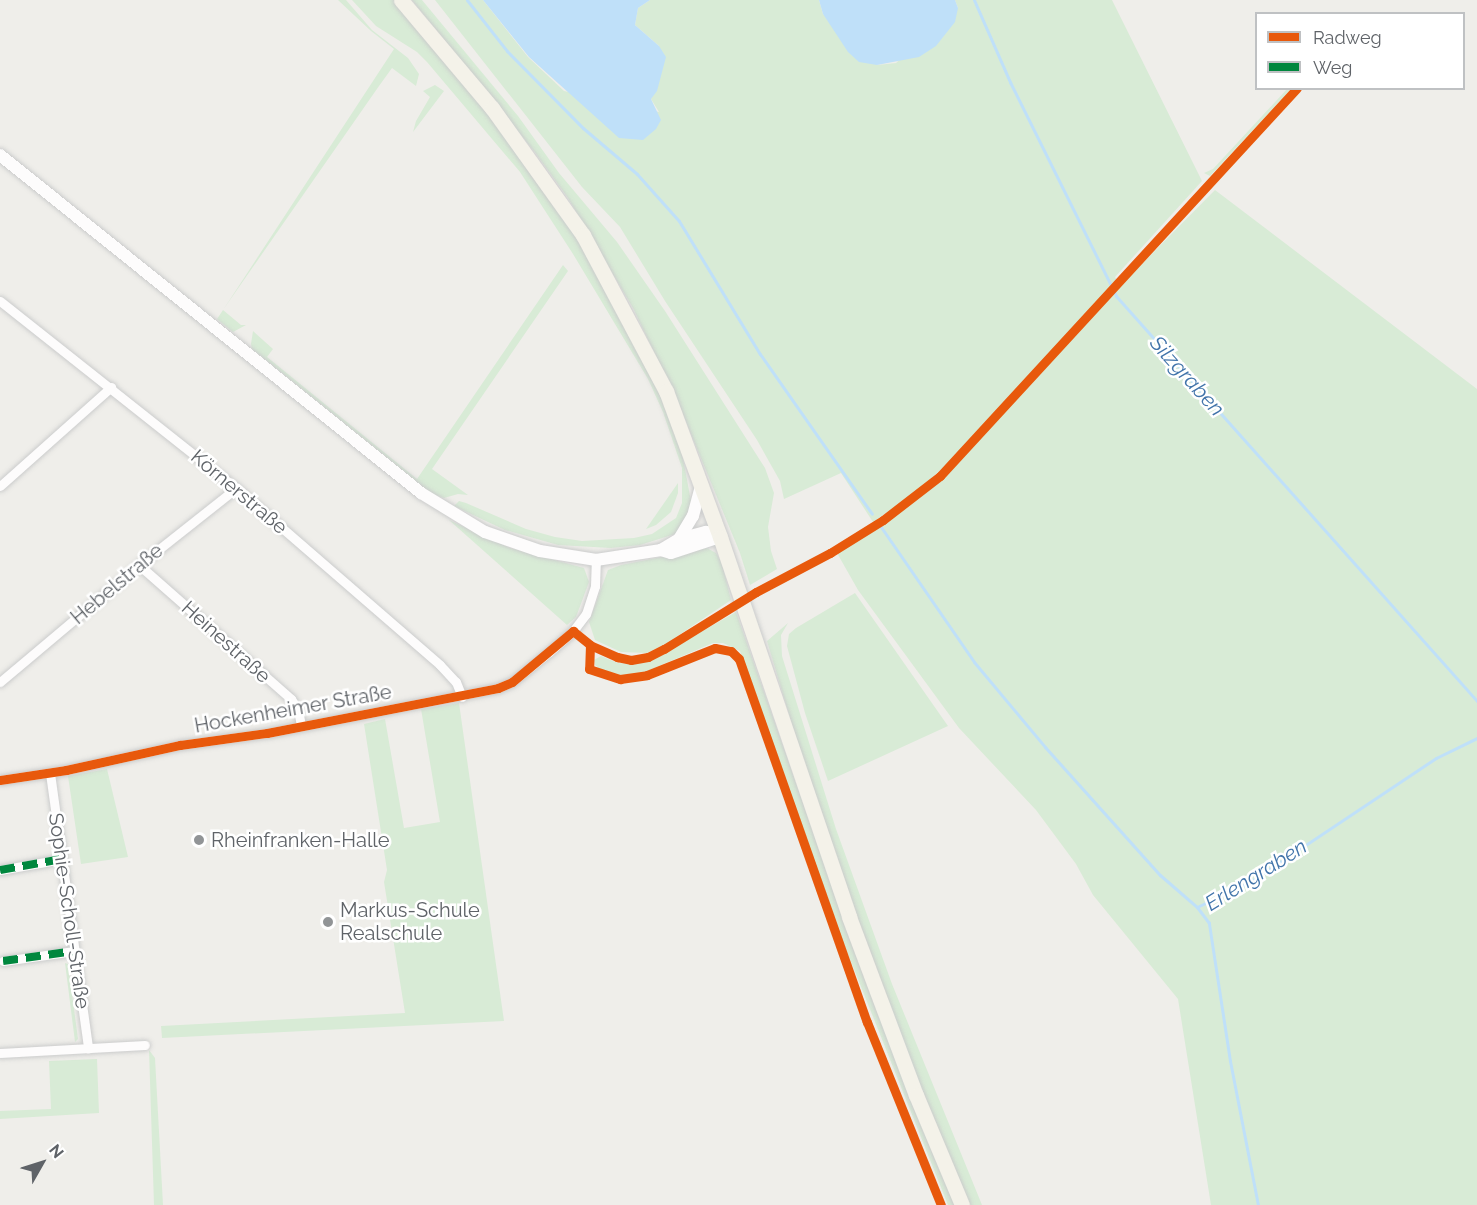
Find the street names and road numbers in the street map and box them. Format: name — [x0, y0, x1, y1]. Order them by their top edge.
street label: Körnerstraße — [186, 445, 292, 539]
street label: Hebelstraße — [66, 539, 168, 629]
street label: Heinestraße — [177, 596, 275, 688]
street label: Hockenheimer Straße — [192, 680, 394, 738]
street label: Sophie-Scholl-Straße — [43, 812, 95, 1010]

